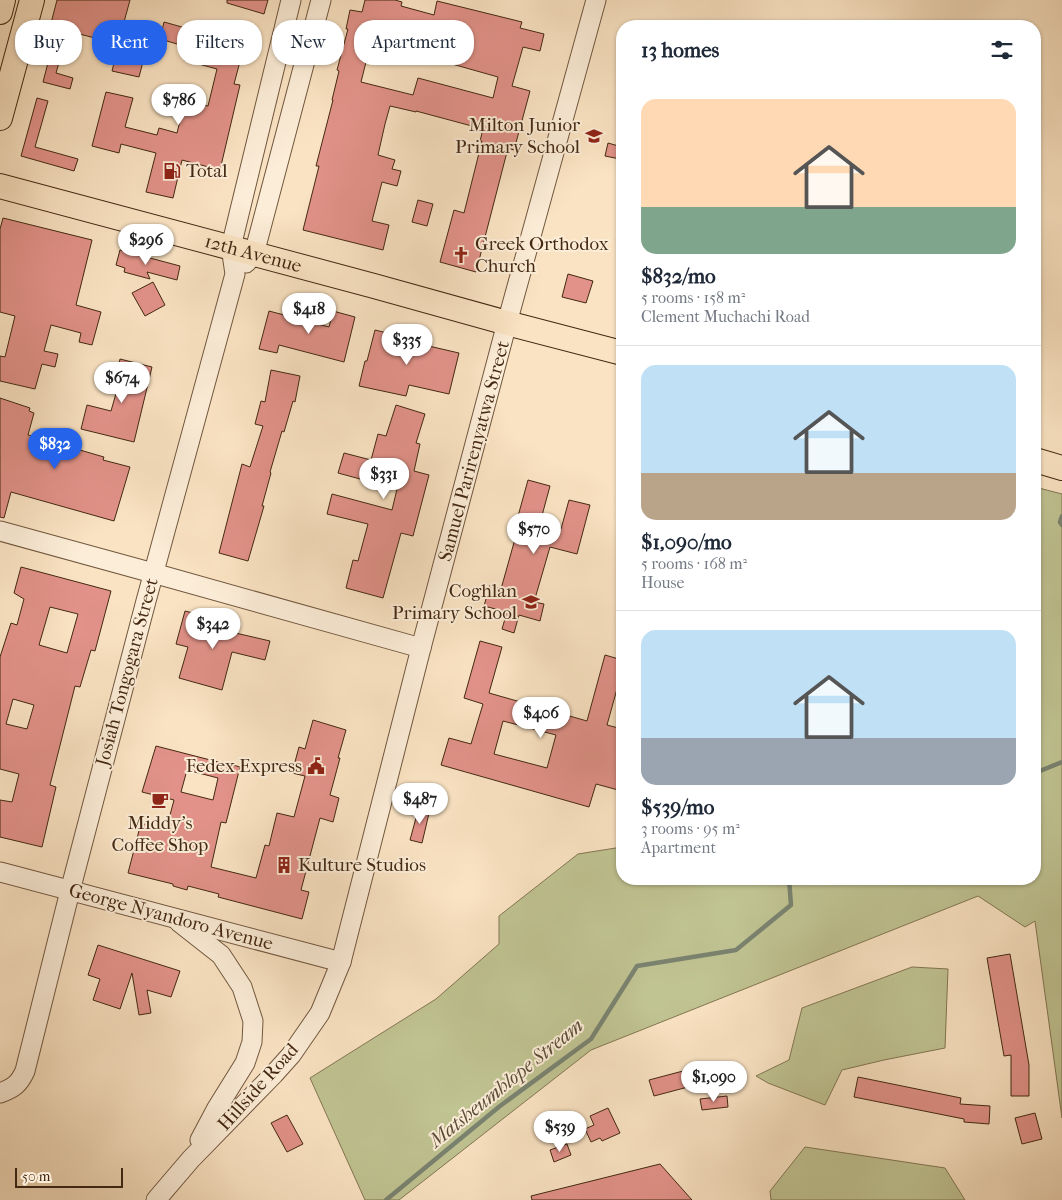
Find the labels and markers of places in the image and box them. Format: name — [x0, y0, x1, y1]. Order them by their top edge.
pin: $786 — [149, 84, 209, 126]
place label: Milton Junior Primary School — [455, 114, 581, 158]
school or university icon: Milton Junior Primary School — [584, 126, 604, 146]
place label: Total — [186, 160, 227, 182]
fuel station icon: Total — [162, 161, 182, 181]
pin: $296 — [116, 224, 176, 266]
place label: Greek Orthodox Church — [475, 233, 609, 277]
church icon: Greek Orthodox Church — [451, 245, 471, 265]
pin: $418 — [279, 292, 339, 335]
pin: $335 — [377, 324, 437, 366]
pin: $674 — [92, 362, 152, 404]
pin: $832 — [25, 428, 85, 470]
pin: $331 — [354, 458, 414, 500]
pin: $570 — [504, 512, 564, 555]
place label: Coghlan Primary School — [392, 580, 517, 624]
school or university icon: Coghlan Primary School — [521, 592, 541, 612]
pin: $342 — [183, 608, 243, 650]
pin: $406 — [511, 696, 571, 739]
place label: Fedex Express — [186, 755, 302, 777]
public building icon: Fedex Express — [306, 756, 326, 776]
pin: $487 — [390, 782, 450, 825]
cafe icon: Middy's Coffee Shop — [150, 790, 170, 810]
place label: Middy's Coffee Shop — [112, 812, 208, 856]
place label: Kulture Studios — [298, 854, 426, 876]
building icon: Kulture Studios — [274, 855, 294, 875]
pin: $1,090 — [673, 1060, 755, 1103]
pin: $539 — [530, 1110, 590, 1153]

